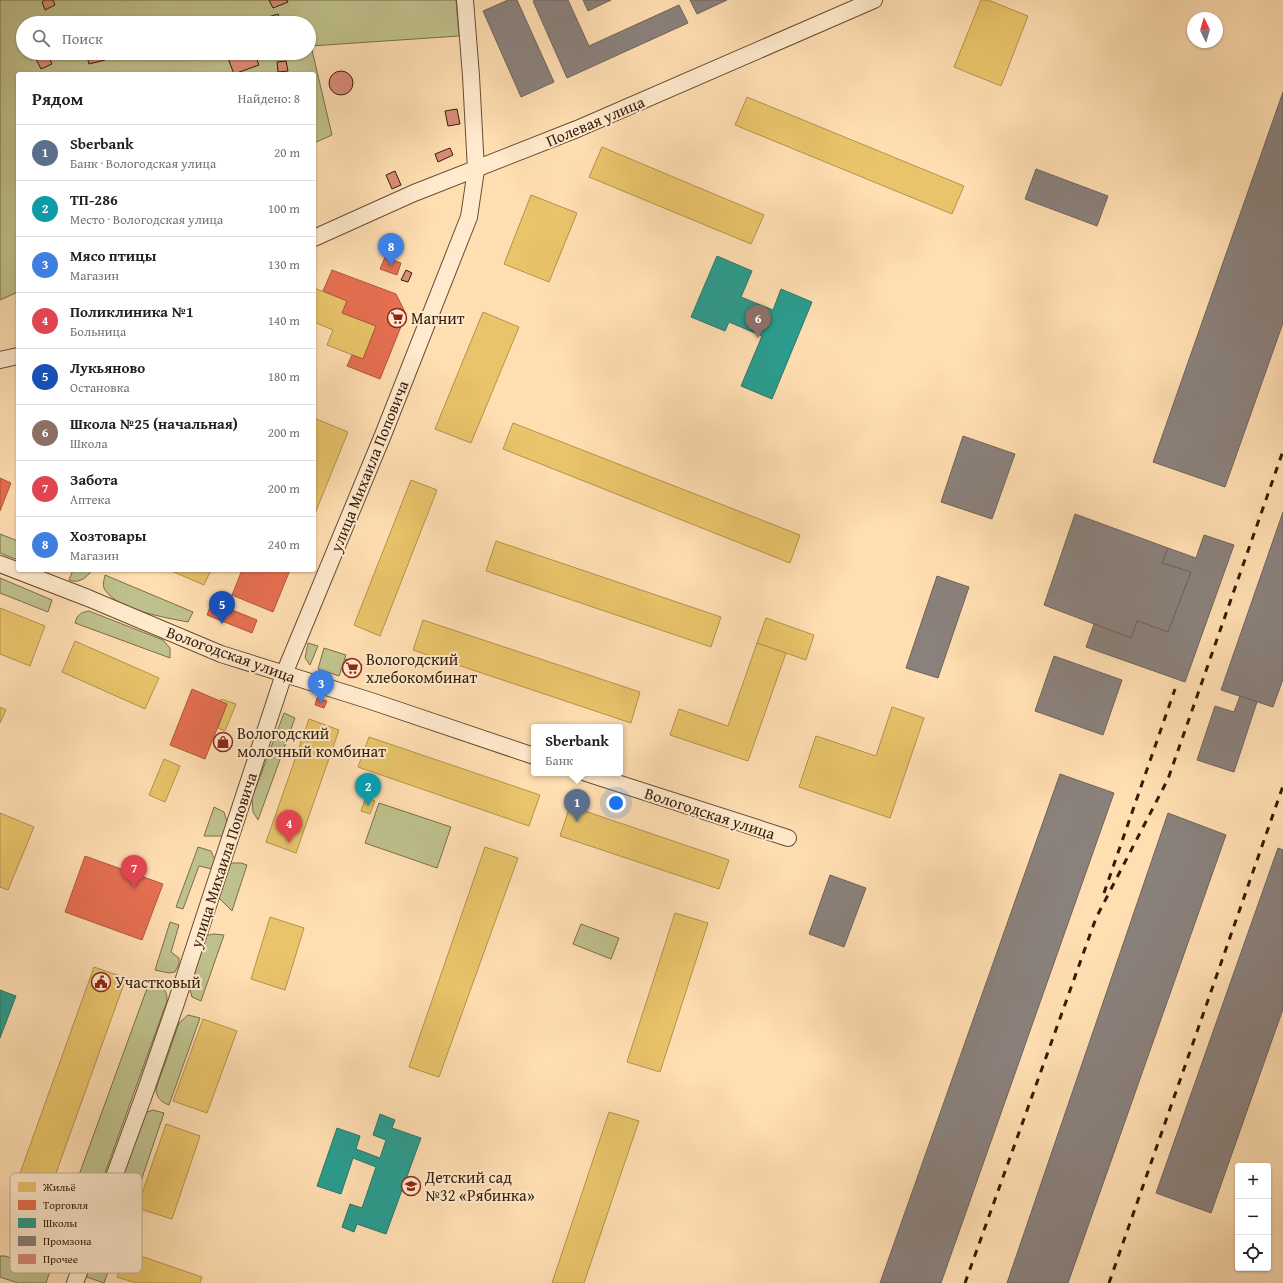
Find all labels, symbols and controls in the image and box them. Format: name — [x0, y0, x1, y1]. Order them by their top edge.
north arrow — [1187, 12, 1223, 48]
search box — [16, 16, 316, 60]
icon: search — [30, 27, 52, 49]
text: Поиск — [62, 28, 103, 49]
text: Рядом — [32, 86, 83, 111]
text: Найдено: 8 — [238, 89, 300, 108]
street label: Полевая улица — [542, 89, 648, 153]
text: Sberbank — [70, 133, 134, 154]
text: 1 — [42, 143, 48, 162]
text: 20 m — [274, 143, 300, 162]
text: Банк · Вологодская улица — [70, 154, 216, 173]
text: ТП-286 — [70, 189, 118, 210]
text: 2 — [42, 199, 48, 218]
text: 100 m — [268, 199, 300, 218]
text: Место · Вологодская улица — [70, 210, 223, 229]
pin: 8 — [378, 233, 404, 266]
text: Мясо птицы — [70, 245, 156, 266]
text: 3 — [42, 255, 48, 274]
text: 130 m — [268, 255, 300, 274]
text: Магазин — [70, 266, 119, 285]
text: Поликлиника №1 — [70, 301, 194, 322]
pin: 6 — [745, 305, 771, 338]
place label: Магнит — [411, 306, 465, 330]
supermarket icon: Магнит — [386, 307, 408, 329]
text: 4 — [42, 311, 48, 330]
text: 140 m — [268, 311, 300, 330]
text: Больница — [70, 322, 126, 341]
text: Лукьяново — [70, 357, 145, 378]
text: 5 — [42, 367, 48, 386]
text: 180 m — [268, 367, 300, 386]
street label: улица Михаила Поповича — [323, 376, 415, 556]
text: Остановка — [70, 378, 130, 397]
text: Школа №25 (начальная) — [70, 413, 238, 434]
text: 6 — [42, 423, 48, 442]
text: 200 m — [268, 423, 300, 442]
text: Школа — [70, 434, 108, 453]
text: Забота — [70, 469, 118, 490]
text: 7 — [42, 479, 48, 498]
text: 200 m — [268, 479, 300, 498]
text: Аптека — [70, 490, 111, 509]
text: Хозтовары — [70, 525, 146, 546]
text: 8 — [42, 535, 48, 554]
text: 240 m — [268, 535, 300, 554]
text: Магазин — [70, 546, 119, 565]
pin: 5 — [209, 591, 235, 624]
street label: Вологодская улица — [163, 620, 299, 689]
place label: Вологодский хлебокомбинат — [366, 647, 477, 689]
supermarket icon: Вологодский хлебокомбинат — [341, 657, 363, 679]
pin: 3 — [308, 670, 334, 703]
place label: Вологодский молочный комбинат — [237, 721, 386, 763]
popup — [531, 724, 623, 776]
text: Sberbank — [545, 730, 609, 751]
shop icon: Вологодский молочный комбинат — [212, 731, 234, 753]
text: Банк — [545, 751, 573, 770]
street label: улица Михаила Поповича — [183, 769, 263, 952]
pin: 2 — [355, 773, 381, 806]
street label: Вологодская улица — [642, 781, 779, 846]
pin: 1 — [564, 789, 590, 822]
your location — [606, 793, 626, 813]
pin: 4 — [276, 810, 302, 843]
pin: 7 — [121, 855, 147, 888]
place label: Участковый — [115, 970, 201, 994]
public building icon: Участковый — [90, 971, 112, 993]
map controls — [1235, 1163, 1271, 1271]
button: + — [1235, 1163, 1271, 1199]
place label: Детский сад №32 «Рябинка» — [424, 1165, 535, 1207]
legend — [10, 1173, 142, 1273]
school or university icon: Детский сад №32 «Рябинка» — [400, 1175, 422, 1197]
text: Жильё — [42, 1179, 76, 1195]
text: Торговля — [43, 1197, 88, 1213]
button: − — [1235, 1199, 1271, 1235]
text: Школы — [43, 1215, 78, 1231]
text: Промзона — [43, 1233, 92, 1249]
button: locate — [1235, 1235, 1271, 1271]
text: Прочее — [43, 1251, 78, 1267]

